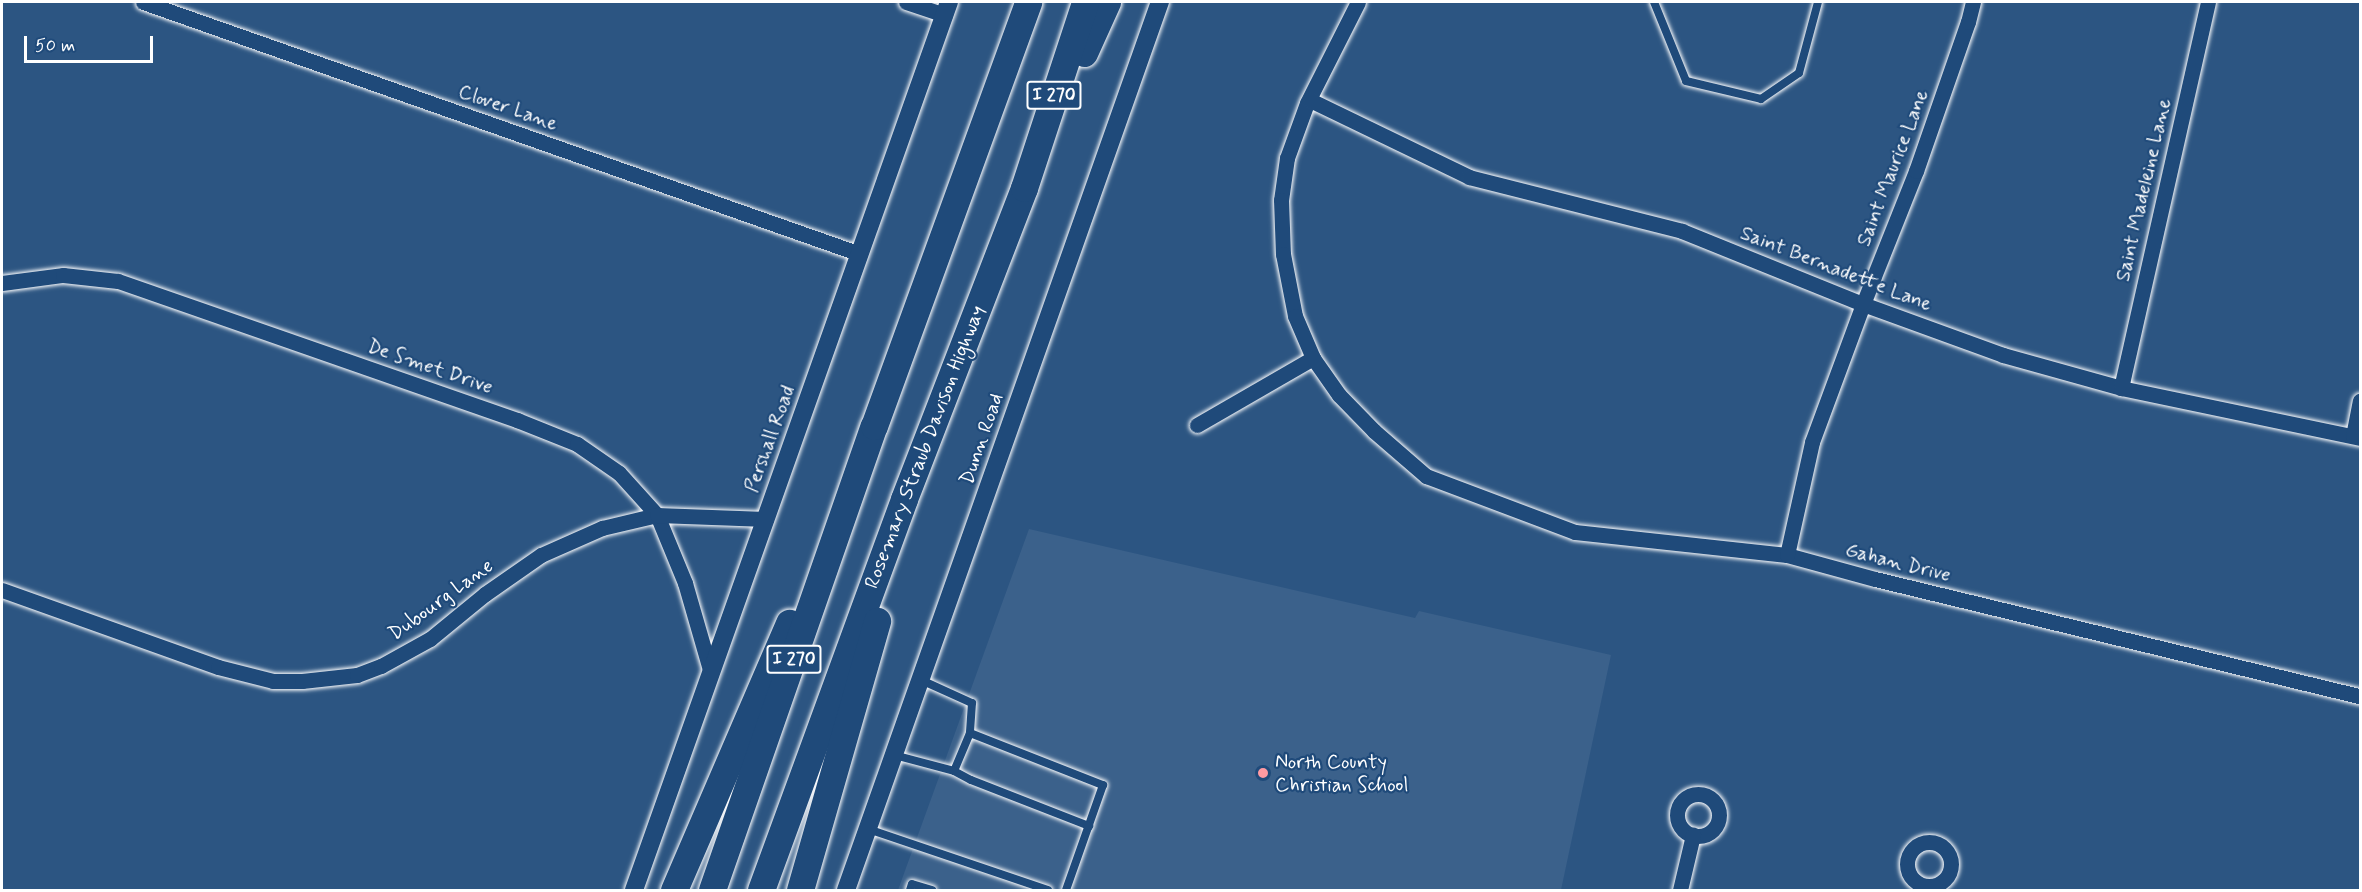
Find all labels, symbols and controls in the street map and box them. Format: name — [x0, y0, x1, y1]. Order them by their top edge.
scale bar — [27, 24, 156, 62]
text: 50 m — [35, 34, 75, 58]
street label: Clover Lane — [456, 80, 560, 136]
road number: I 270 — [1026, 80, 1082, 110]
street label: Saint Maurice Lane — [1852, 86, 1934, 250]
street label: Saint Madeleine Lane — [2112, 97, 2176, 283]
street label: Saint Bernadette Lane — [1737, 221, 1935, 317]
street label: Rosemary Straub Davison Highway — [861, 305, 989, 589]
street label: De Smet Drive — [367, 335, 493, 399]
street label: Pershall Road — [740, 383, 800, 495]
street label: Dunn Road — [955, 390, 1009, 488]
street label: Gahan Drive — [1843, 538, 1953, 588]
street label: Dubourg Lane — [385, 555, 497, 645]
road number: I 270 — [766, 644, 822, 674]
place label: North County Christian School — [1275, 750, 1409, 797]
marker: North County Christian School — [1256, 766, 1270, 780]

